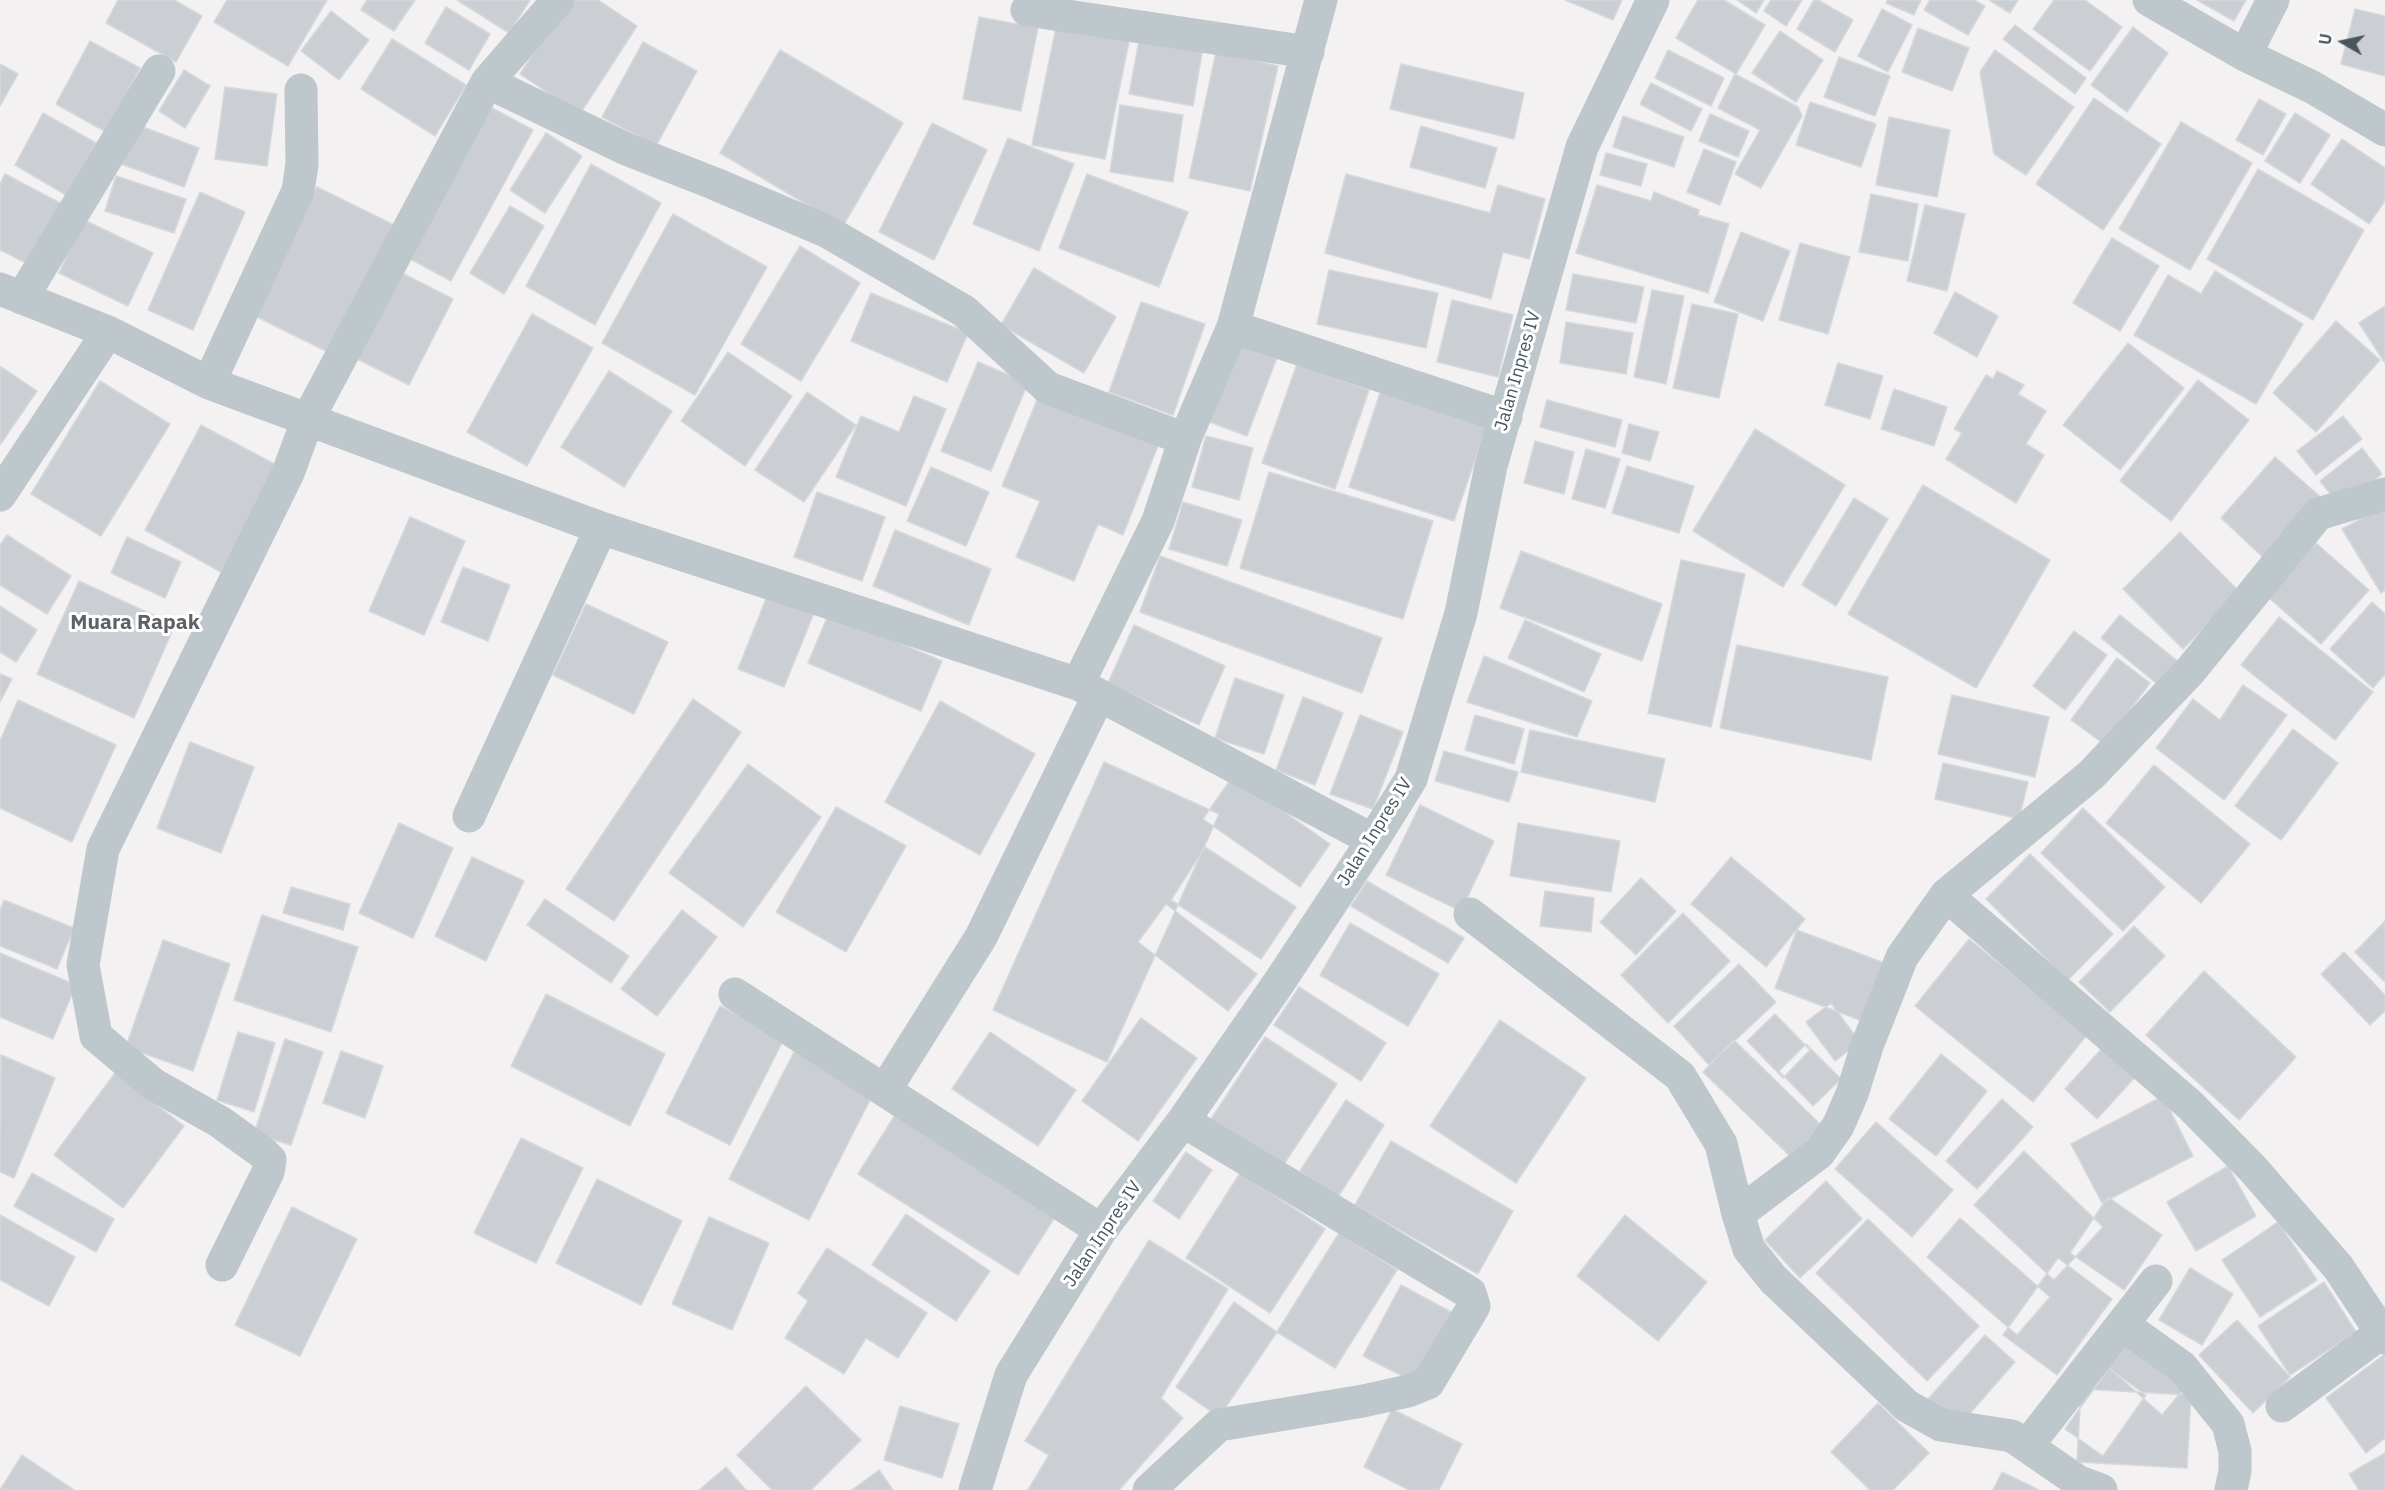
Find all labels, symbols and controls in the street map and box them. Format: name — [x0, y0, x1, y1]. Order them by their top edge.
north arrow — [2313, 12, 2373, 72]
text: U — [2314, 32, 2336, 46]
street label: Jalan Inpres IV — [1491, 309, 1545, 433]
district label: Muara Rapak — [70, 610, 200, 636]
street label: Jalan Inpres IV — [1333, 774, 1417, 890]
street label: Jalan Inpres IV — [1060, 1177, 1146, 1291]

